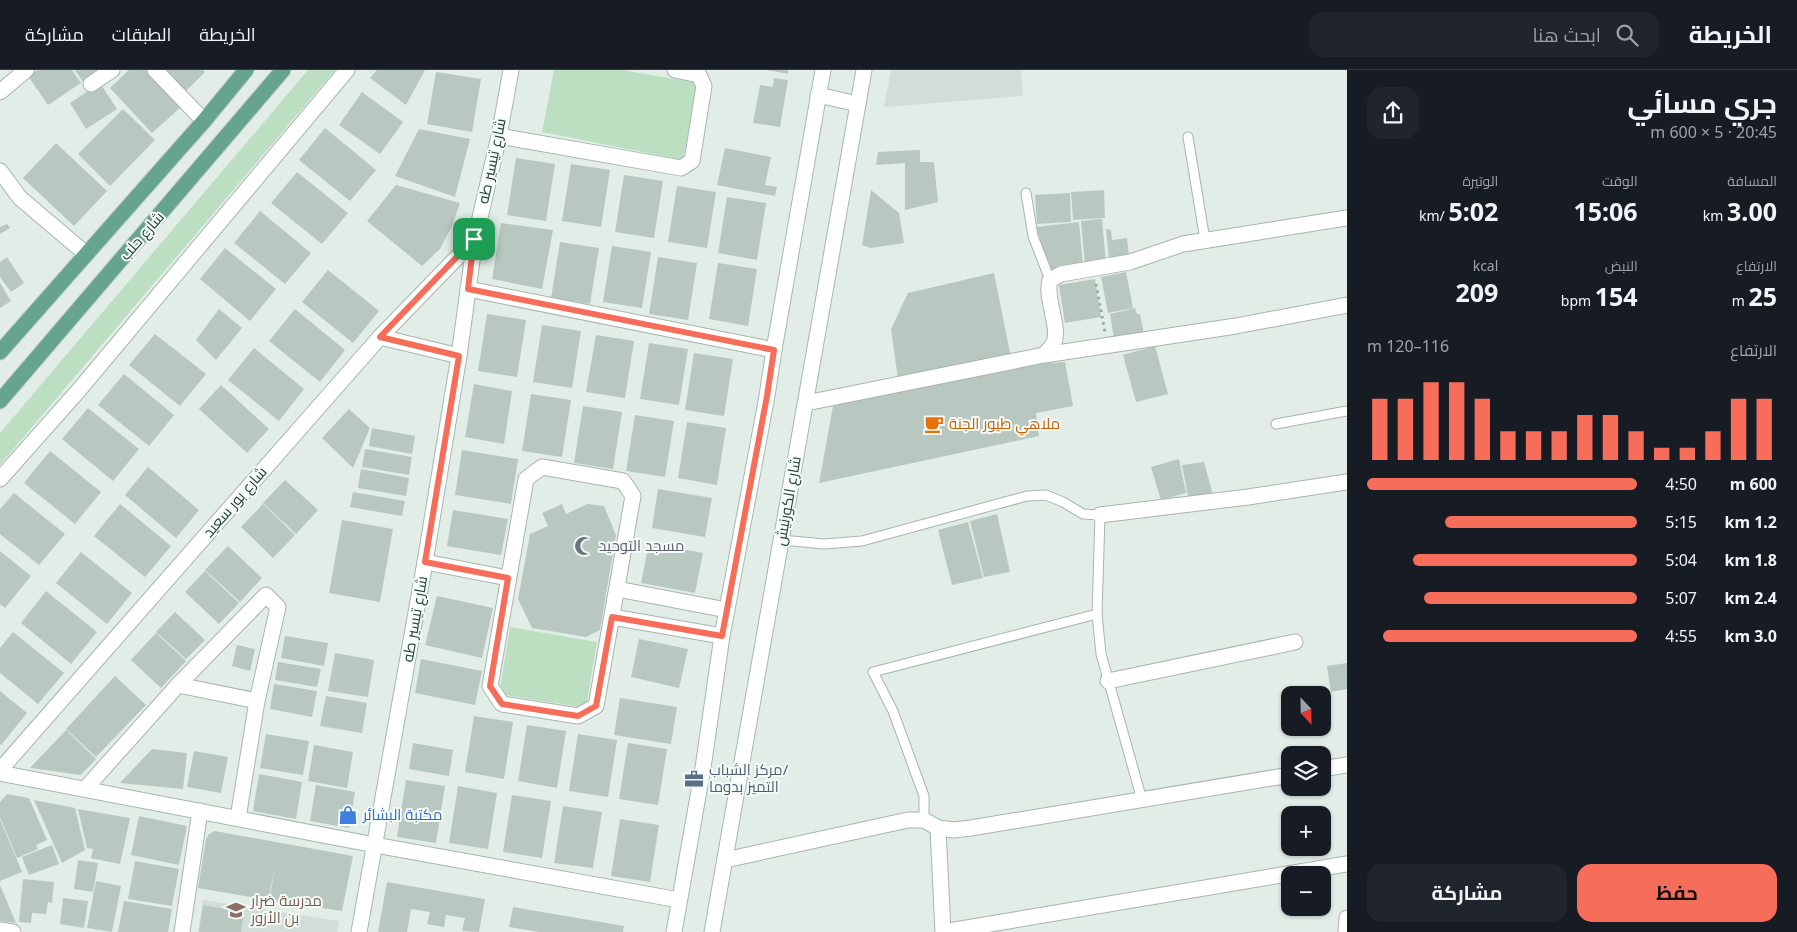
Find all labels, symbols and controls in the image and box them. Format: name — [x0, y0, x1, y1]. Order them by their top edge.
search box — [1309, 12, 1659, 57]
text: الخريطة — [1689, 17, 1772, 50]
icon: search — [1613, 21, 1641, 49]
text: مشاركة — [25, 22, 84, 46]
text: الطبقات — [112, 22, 171, 46]
text: الخريطة — [199, 22, 256, 46]
text: ابحث هنا — [1532, 22, 1601, 48]
text: جري مسائي — [1628, 83, 1777, 121]
button: share — [1367, 87, 1419, 139]
street label: شارع تيسير طه — [472, 116, 512, 206]
text: 20:45 · 5 × 600 m — [1650, 121, 1777, 143]
text: الوتيرة — [1462, 171, 1498, 190]
text: الوقت — [1602, 171, 1638, 190]
text: المسافة — [1727, 171, 1777, 190]
text: 5:02 — [1448, 194, 1498, 228]
text: 15:06 — [1573, 194, 1638, 228]
text: 3.00 — [1727, 194, 1777, 228]
text: /km — [1419, 206, 1448, 225]
text: km — [1703, 206, 1727, 225]
street label: شارع حلب — [115, 207, 169, 265]
pin — [453, 218, 495, 260]
icon: arrive — [460, 225, 488, 253]
text: kcal — [1473, 256, 1498, 275]
text: النبض — [1605, 256, 1638, 275]
text: الارتفاع — [1736, 256, 1777, 275]
text: 209 — [1455, 275, 1498, 309]
text: 154 — [1595, 279, 1638, 313]
text: 25 — [1748, 279, 1777, 313]
text: bpm — [1561, 291, 1595, 310]
text: m — [1732, 291, 1748, 310]
text: 116–120 m — [1367, 335, 1449, 357]
text: الارتفاع — [1730, 339, 1777, 361]
cafe icon: ملاهي طيور الجنة — [923, 413, 945, 435]
place label: ملاهي طيور الجنة — [949, 413, 1060, 436]
street label: شارع الكورنيش — [769, 454, 807, 548]
street label: شارع بور سعيد — [198, 462, 272, 542]
text: 4:50 — [1665, 473, 1697, 495]
text: 600 m — [1730, 473, 1777, 495]
text: 5:15 — [1665, 511, 1697, 533]
text: 1.2 km — [1724, 511, 1777, 533]
mosque icon: مسجد التوحيد — [573, 535, 595, 557]
place label: مسجد التوحيد — [599, 535, 685, 555]
text: 5:04 — [1665, 549, 1697, 571]
text: 1.8 km — [1724, 549, 1777, 571]
street label: شارع تيسير طه — [397, 574, 433, 664]
text: 5:07 — [1665, 587, 1697, 609]
text: 2.4 km — [1724, 587, 1777, 609]
text: 4:55 — [1665, 625, 1697, 647]
text: 3.0 km — [1724, 625, 1777, 647]
north arrow — [1281, 686, 1331, 736]
map controls — [1281, 686, 1331, 916]
button: layers — [1281, 746, 1331, 796]
place label: مركز الشباب/ التميز بدوما — [709, 759, 789, 796]
office icon: مركز الشباب/ التميز بدوما — [683, 768, 705, 790]
shop icon: مكتبة البشائر — [337, 804, 359, 826]
place label: مكتبة البشائر — [362, 804, 442, 824]
button: + — [1281, 806, 1331, 856]
button: مشاركة — [1367, 864, 1567, 922]
button: حفظ — [1577, 864, 1777, 922]
button: − — [1281, 866, 1331, 916]
place label: مدرسة ضرار بن الأزور — [250, 890, 322, 928]
school or university icon: مدرسة ضرار بن الأزور — [225, 899, 247, 921]

